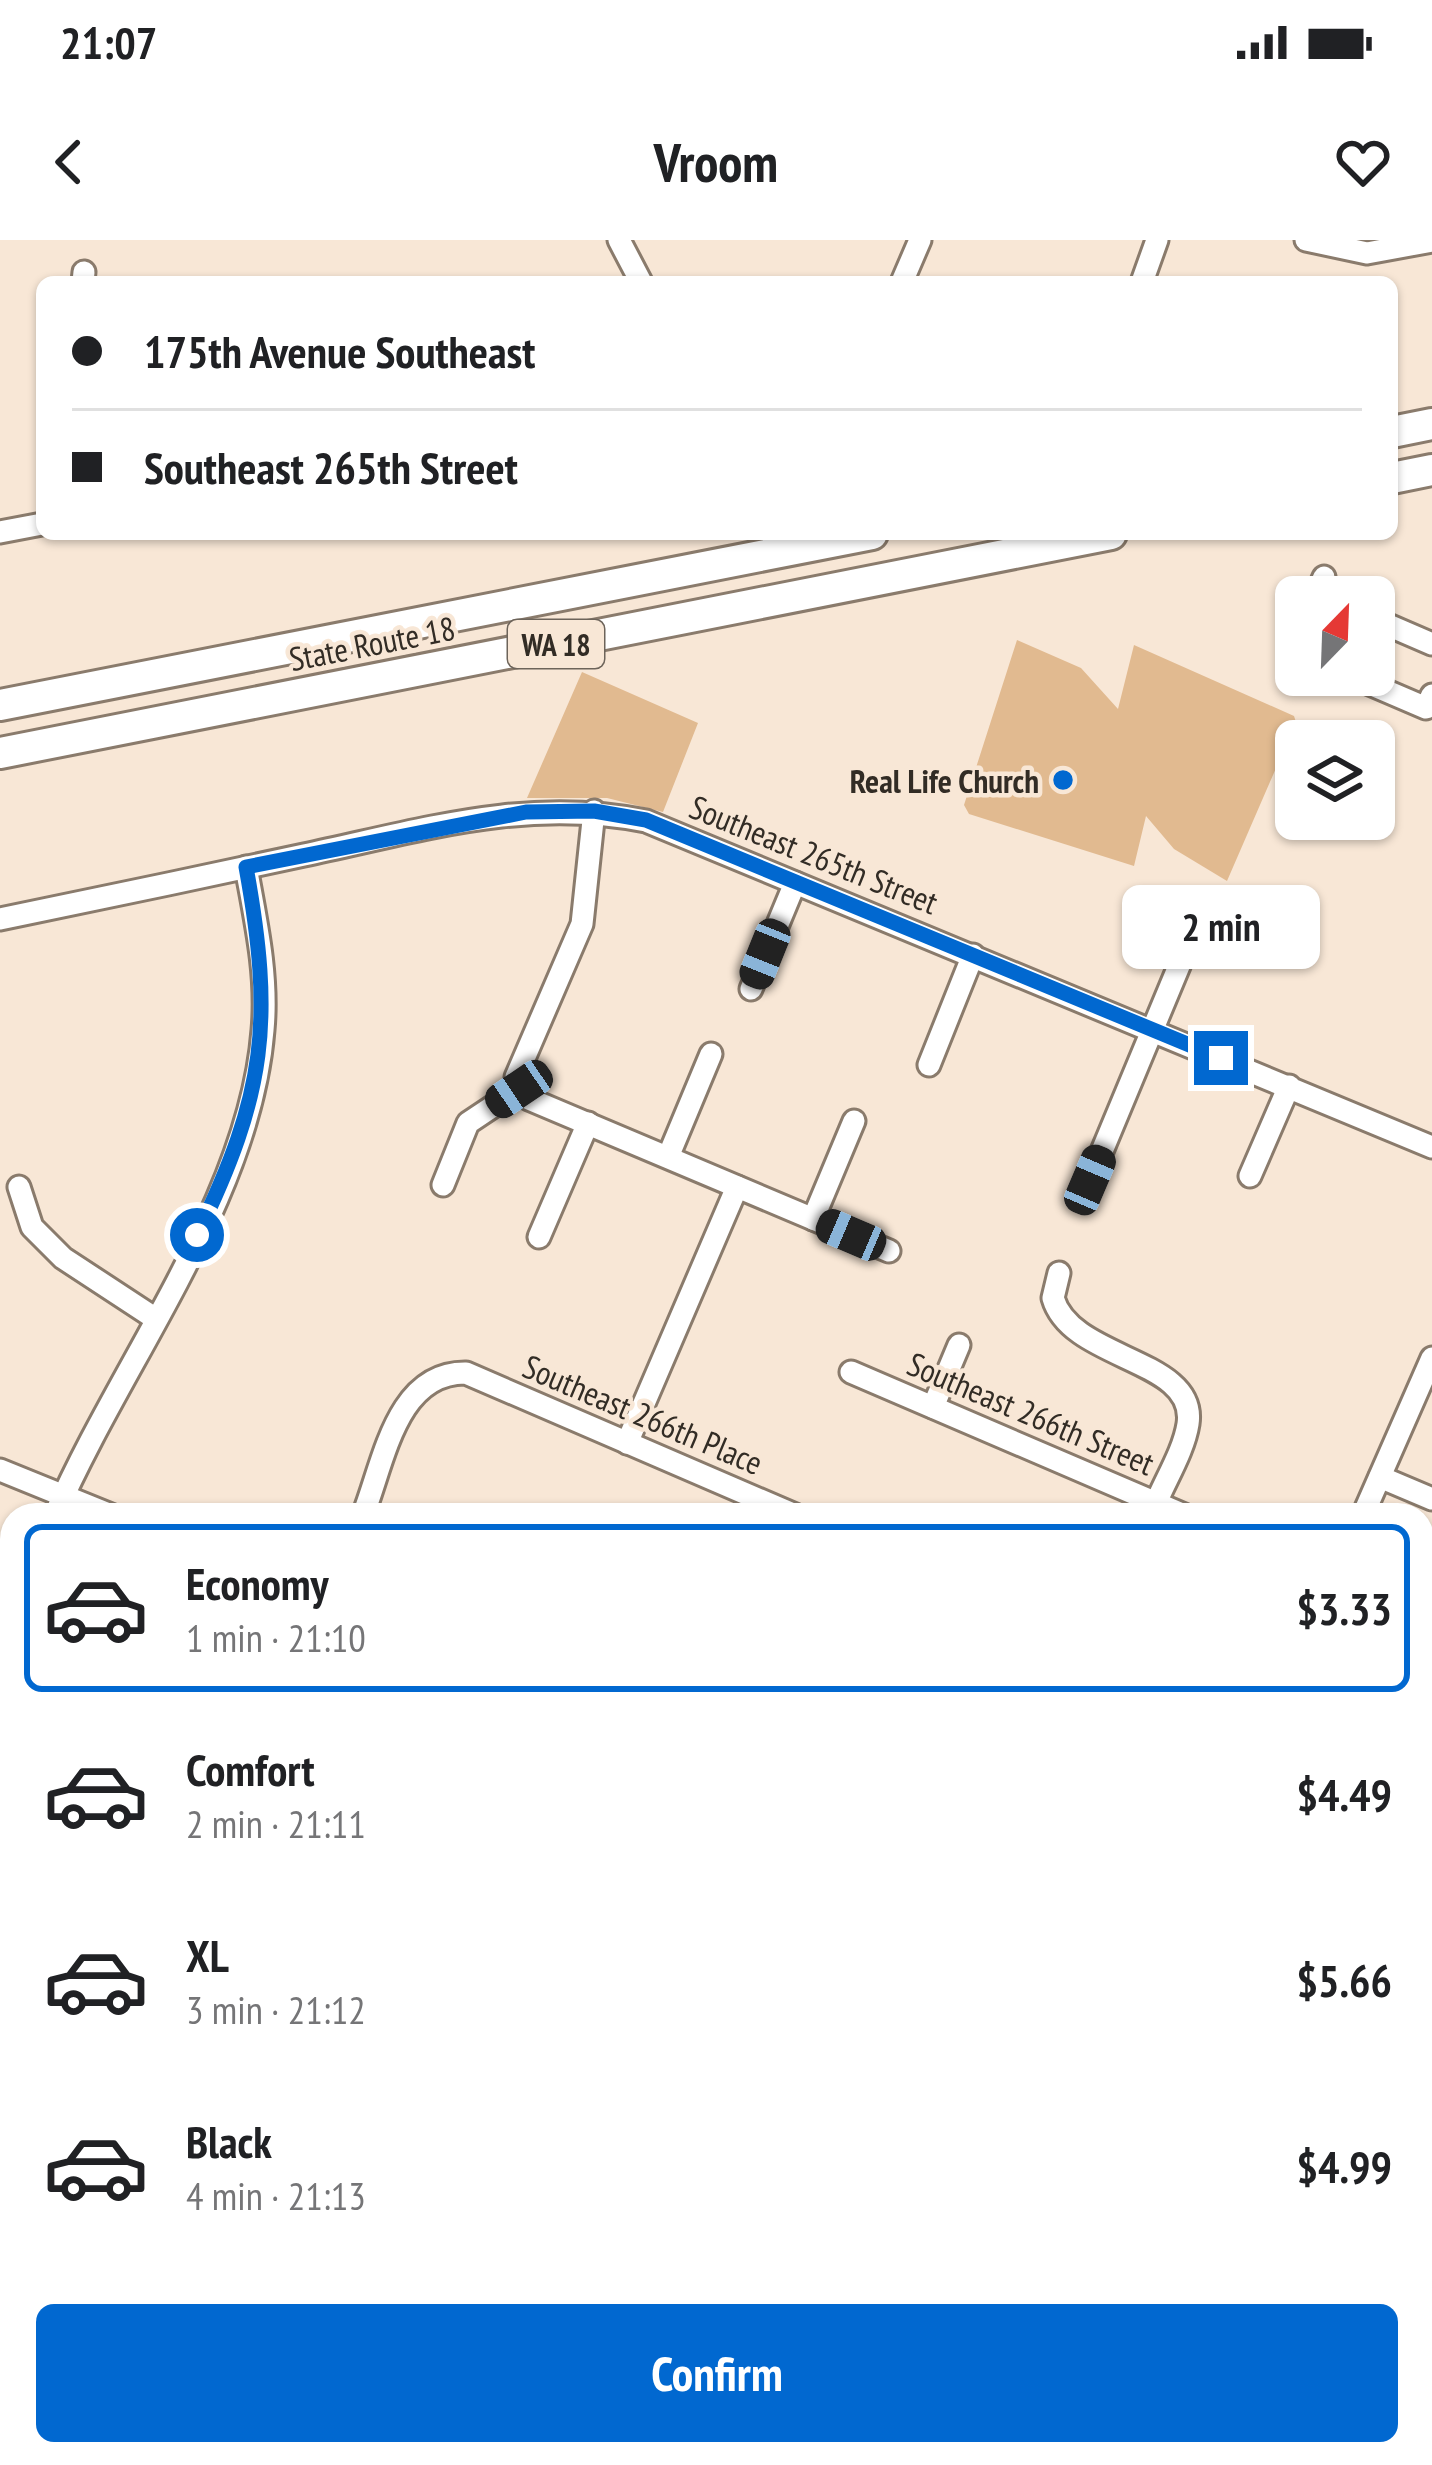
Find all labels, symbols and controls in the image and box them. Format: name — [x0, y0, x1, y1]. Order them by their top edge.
text: 21:07 — [60, 13, 157, 71]
text: Vroom — [654, 127, 778, 197]
icon: back — [36, 129, 102, 195]
icon: heart — [1330, 129, 1396, 195]
text: 175th Avenue Southeast — [144, 322, 535, 380]
text: Southeast 265th Street — [144, 438, 518, 496]
north arrow — [1275, 576, 1395, 696]
map controls — [1275, 576, 1395, 840]
street label: State Route 18 — [285, 606, 459, 680]
road number: WA 18 — [508, 620, 604, 668]
button: layers — [1275, 720, 1395, 840]
place label: Real Life Church — [850, 759, 1039, 802]
marker: Real Life Church — [1050, 767, 1076, 793]
street label: Southeast 265th Street — [684, 785, 944, 923]
callout: 2 min — [1122, 884, 1320, 968]
text: 2 min — [1182, 901, 1260, 952]
car — [735, 914, 795, 994]
route end — [1194, 1031, 1248, 1085]
car — [479, 1054, 559, 1124]
car — [1059, 1140, 1121, 1220]
car — [811, 1204, 891, 1266]
route start — [170, 1208, 224, 1262]
street label: Southeast 266th Street — [901, 1342, 1161, 1484]
street label: Southeast 266th Place — [517, 1344, 769, 1484]
icon: car — [42, 1554, 150, 1662]
text: Economy — [186, 1554, 329, 1612]
text: $3.33 — [1296, 1579, 1392, 1637]
text: 1 min · 21:10 — [186, 1612, 366, 1663]
icon: car — [42, 1740, 150, 1848]
text: Comfort — [186, 1740, 315, 1798]
text: $4.49 — [1296, 1765, 1392, 1823]
text: 2 min · 21:11 — [186, 1798, 366, 1849]
icon: car — [42, 1926, 150, 2034]
text: XL — [186, 1926, 229, 1984]
text: $5.66 — [1296, 1951, 1392, 2009]
text: 3 min · 21:12 — [186, 1984, 366, 2035]
icon: car — [42, 2112, 150, 2220]
text: Black — [186, 2112, 272, 2170]
text: $4.99 — [1296, 2137, 1392, 2195]
text: 4 min · 21:13 — [186, 2170, 366, 2221]
button: Confirm — [36, 2304, 1398, 2442]

